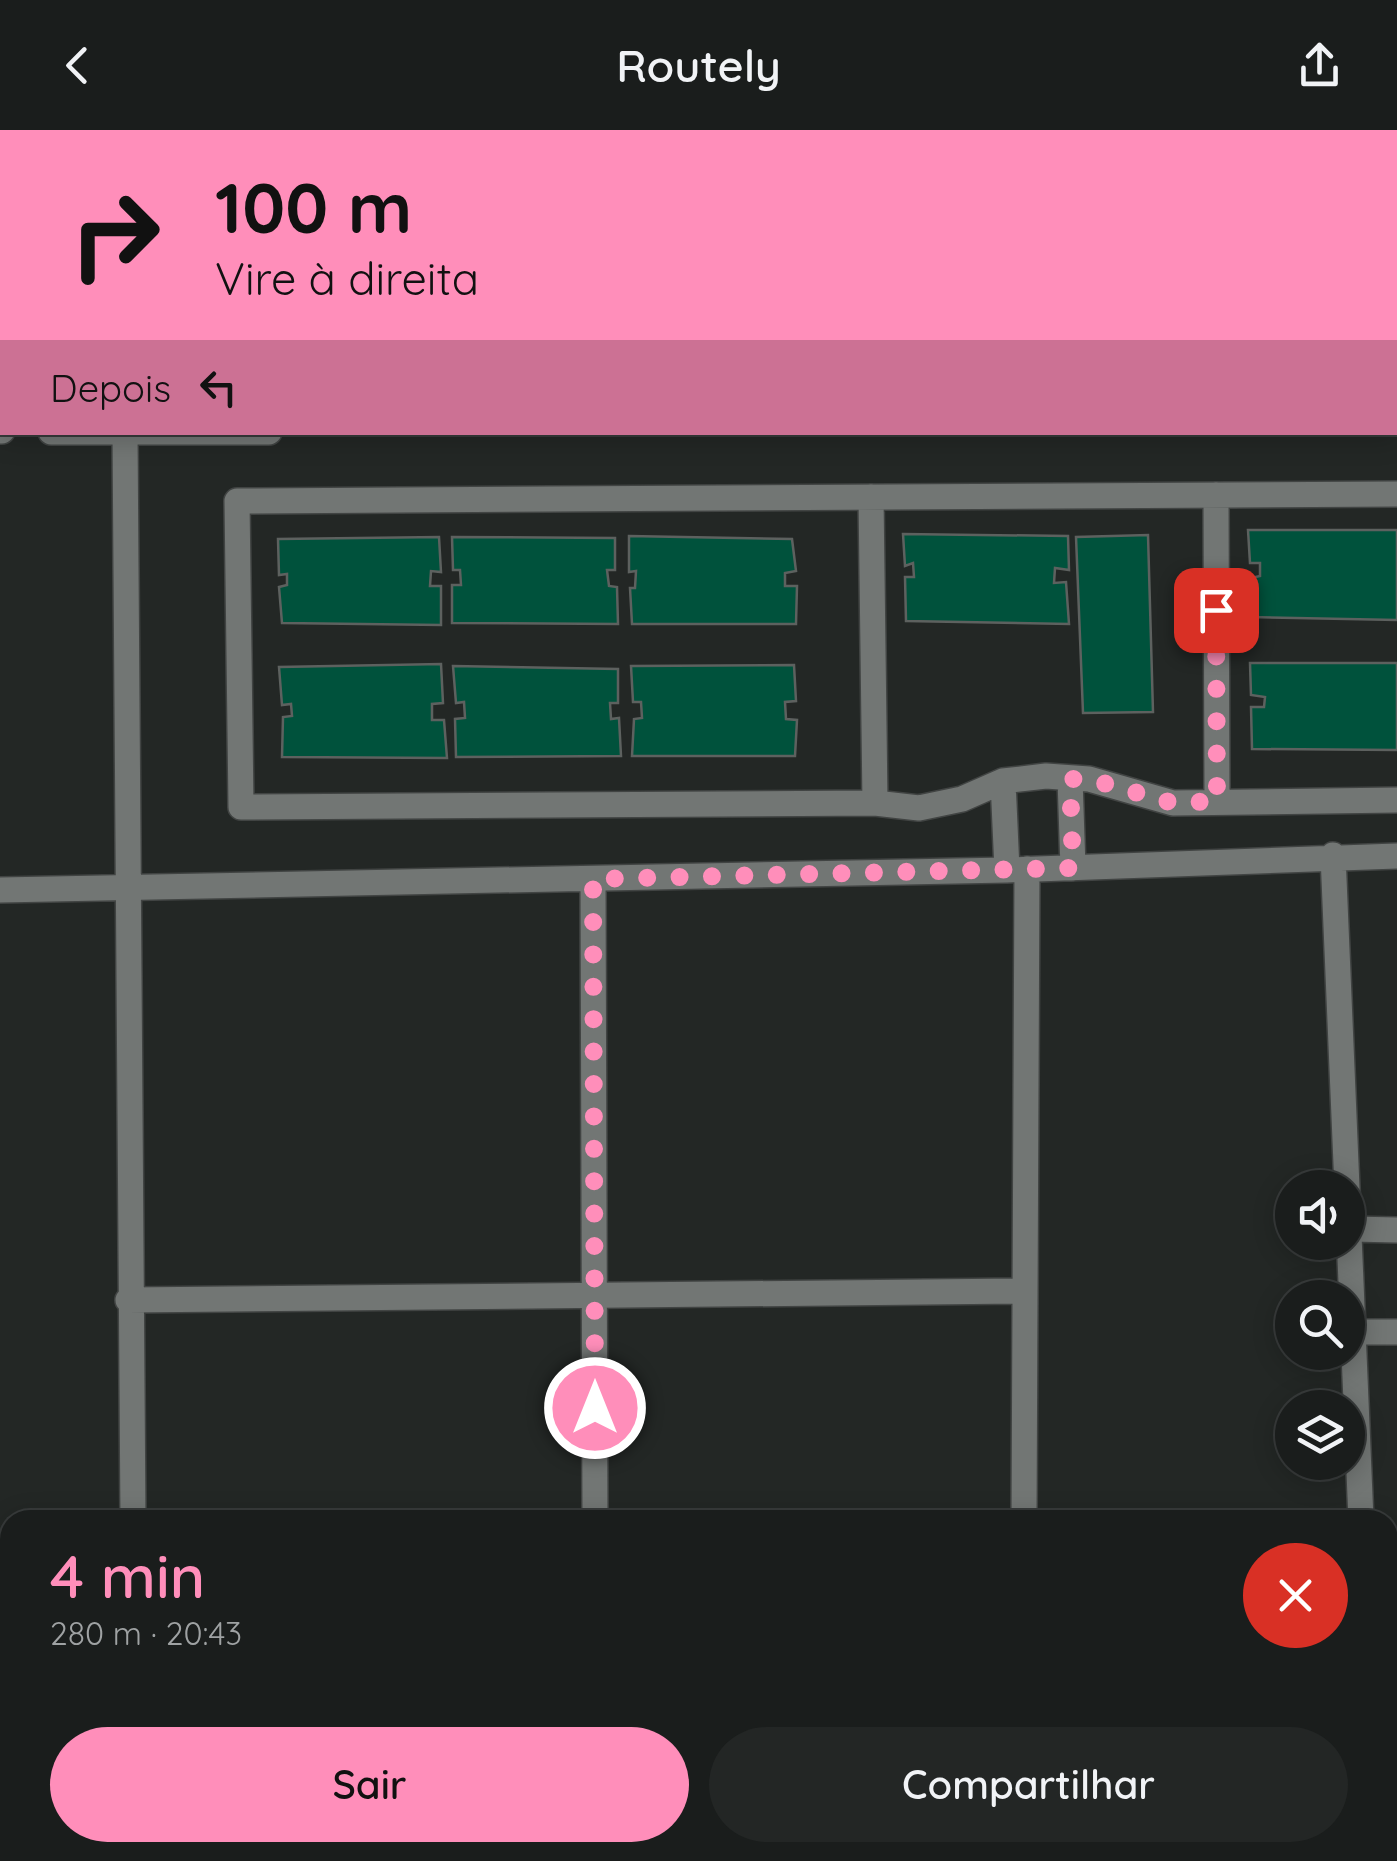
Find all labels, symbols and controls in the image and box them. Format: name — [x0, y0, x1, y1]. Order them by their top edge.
text: Routely — [616, 37, 781, 93]
icon: back — [50, 38, 105, 93]
icon: share — [1292, 38, 1347, 93]
text: 100 m — [215, 163, 412, 251]
icon: right — [50, 170, 180, 300]
text: Vire à direita — [215, 250, 479, 306]
icon: left — [191, 360, 246, 415]
text: Depois — [50, 364, 171, 412]
pin — [1174, 568, 1259, 653]
icon: arrive — [1189, 583, 1244, 638]
map controls — [1275, 1170, 1365, 1480]
button: sound — [1275, 1170, 1365, 1260]
button: search — [1275, 1280, 1365, 1370]
position arrow — [543, 1356, 647, 1460]
button: layers — [1275, 1390, 1365, 1480]
text: 4 min — [50, 1538, 205, 1613]
button: close — [1243, 1543, 1348, 1648]
text: 280 m · 20:43 — [50, 1613, 242, 1653]
button: Sair — [50, 1727, 689, 1842]
button: Compartilhar — [709, 1727, 1348, 1842]

